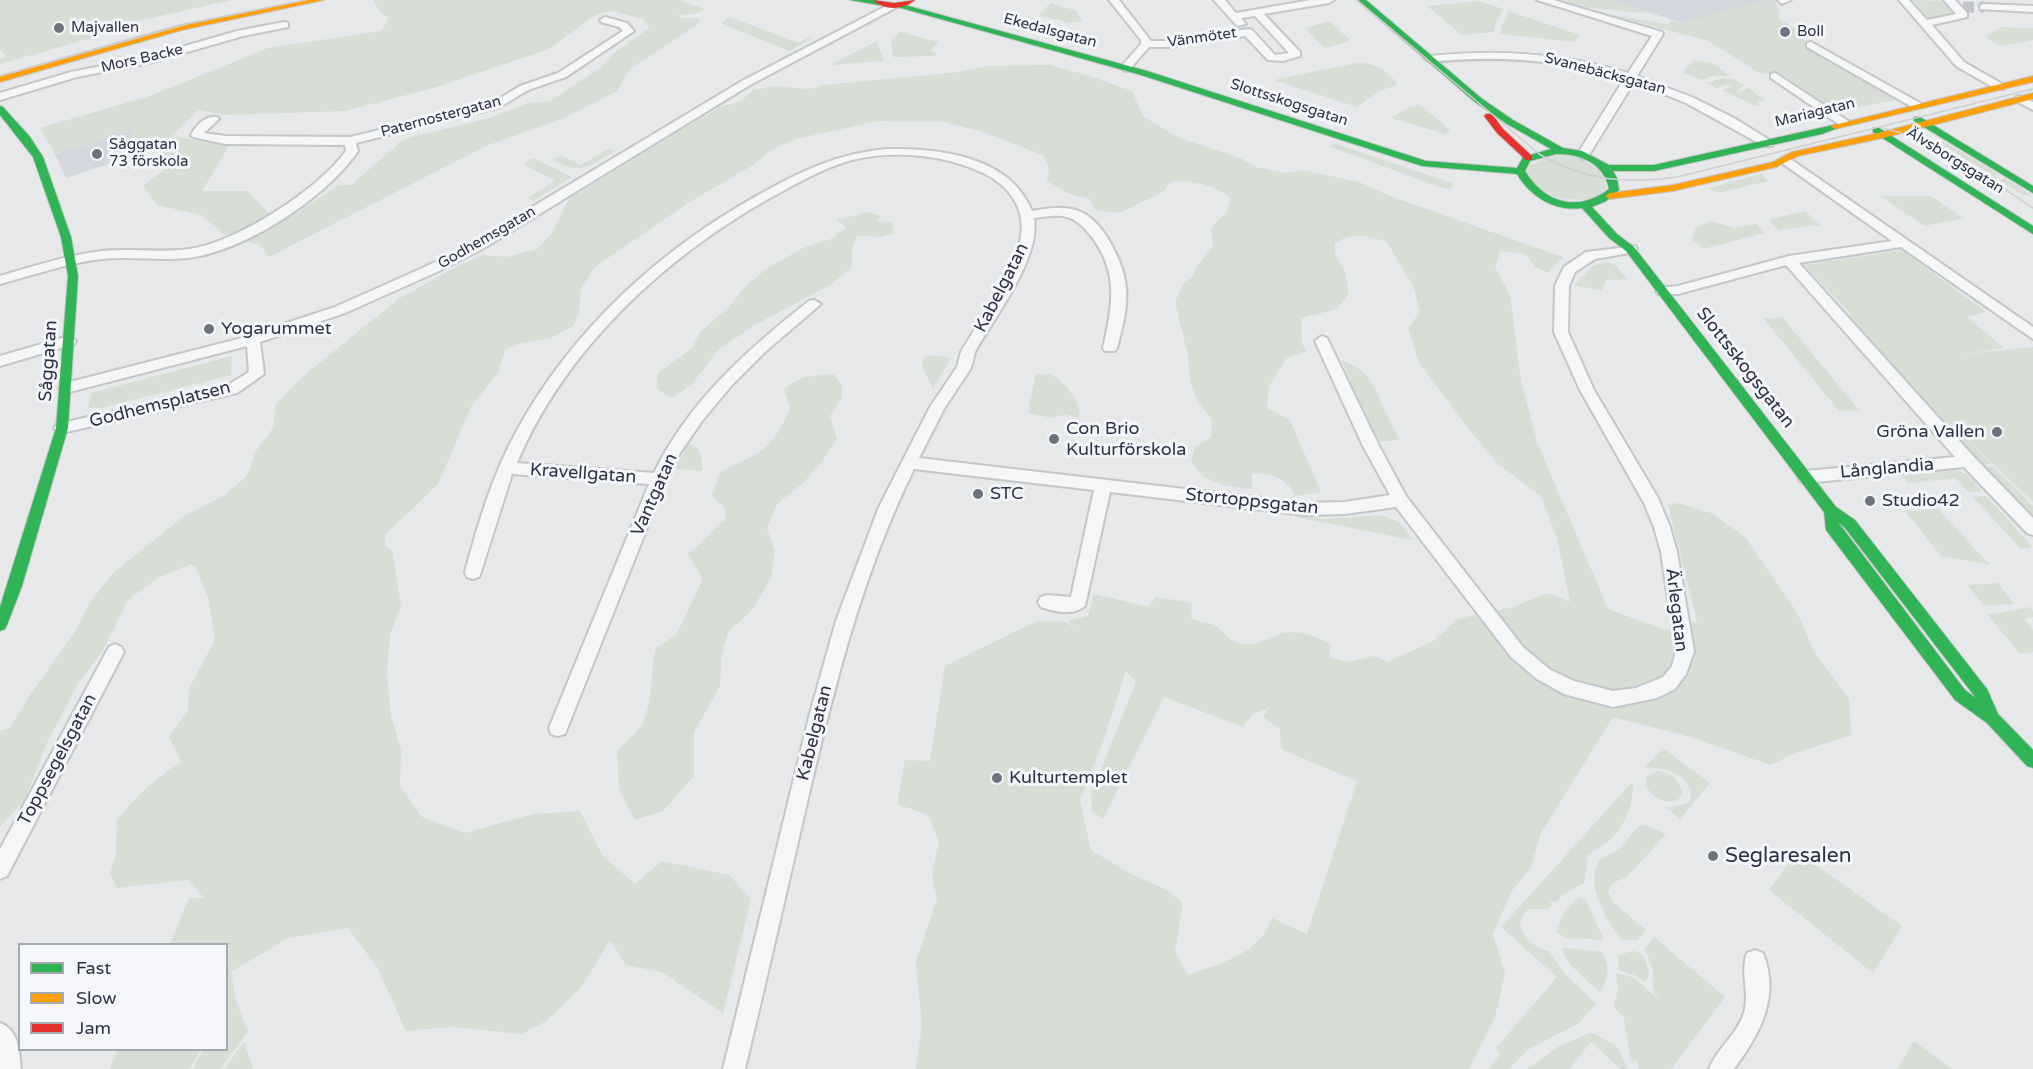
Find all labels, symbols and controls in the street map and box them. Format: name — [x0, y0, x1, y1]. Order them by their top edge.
street label: Ekedalsgatan — [1001, 10, 1099, 52]
place label: Majvallen — [71, 19, 139, 37]
marker: Majvallen — [52, 21, 66, 35]
place label: Boll — [1797, 23, 1824, 41]
street label: Vänmötet — [1166, 24, 1238, 52]
marker: Boll — [1778, 25, 1792, 39]
street label: Mors Backe — [99, 41, 185, 77]
street label: Svanebäcksgatan — [1542, 49, 1668, 99]
street label: Slottsskogsgatan — [1228, 75, 1350, 131]
street label: Paternostergatan — [379, 92, 503, 142]
street label: Mariagatan — [1773, 94, 1857, 132]
street label: Älvsborgsgatan — [1903, 124, 2007, 198]
place label: Såggatan 73 förskola — [109, 136, 188, 171]
marker: Såggatan 73 förskola — [90, 147, 104, 161]
street label: Godhemsgatan — [435, 203, 539, 273]
street label: Kabelgatan — [970, 240, 1034, 336]
street label: Slottsskogsgatan — [1691, 303, 1799, 433]
place label: Yogarummet — [221, 318, 332, 340]
street label: Såggatan — [35, 319, 63, 403]
marker: Yogarummet — [202, 322, 216, 336]
street label: Godhemsplatsen — [87, 377, 233, 433]
place label: Con Brio Kulturförskola — [1066, 418, 1186, 460]
place label: Gröna Vallen — [1876, 421, 1985, 443]
marker: Gröna Vallen — [1990, 425, 2004, 439]
marker: Con Brio Kulturförskola — [1047, 432, 1061, 446]
street label: Vantgatan — [627, 450, 683, 540]
street label: Långlandia — [1839, 454, 1935, 484]
street label: Kravellgatan — [529, 460, 637, 488]
place label: STC — [990, 483, 1023, 505]
street label: Stortoppsgatan — [1184, 484, 1320, 520]
marker: STC — [971, 487, 985, 501]
place label: Studio42 — [1882, 490, 1960, 512]
marker: Studio42 — [1863, 494, 1877, 508]
street label: Ärlegatan — [1660, 567, 1692, 653]
street label: Kabelgatan — [793, 683, 837, 783]
street label: Toppsegelsgatan — [14, 690, 102, 830]
place label: Kulturtemplet — [1009, 767, 1128, 789]
marker: Kulturtemplet — [990, 771, 1004, 785]
place label: Seglaresalen — [1725, 843, 1852, 869]
marker: Seglaresalen — [1706, 849, 1720, 863]
legend — [18, 943, 228, 1051]
text: Fast — [76, 957, 111, 979]
text: Slow — [76, 987, 117, 1009]
text: Jam — [76, 1017, 111, 1039]

